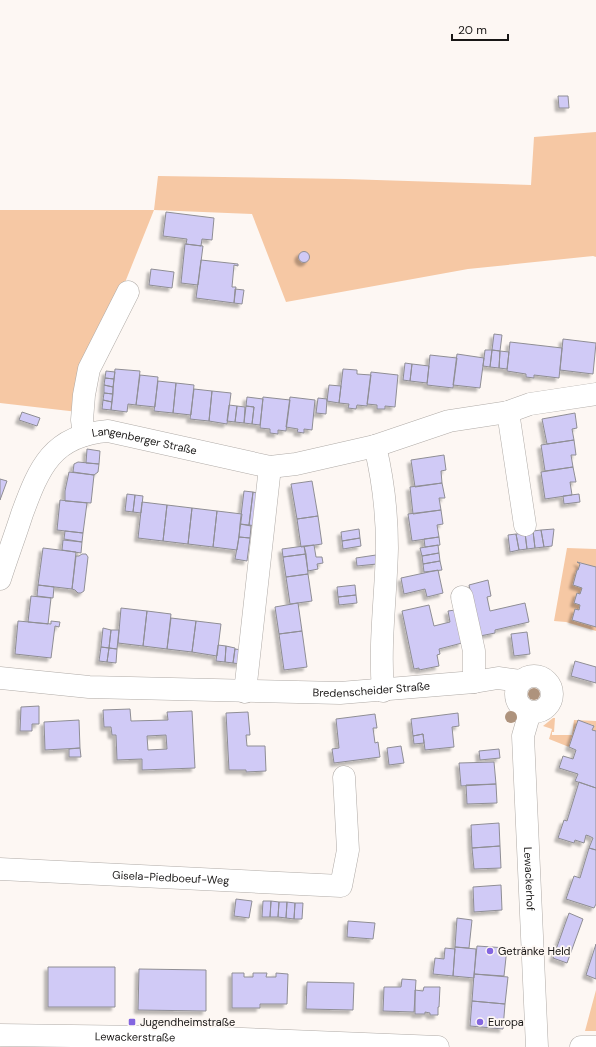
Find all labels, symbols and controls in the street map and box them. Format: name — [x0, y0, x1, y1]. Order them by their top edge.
scale bar — [452, 16, 508, 42]
text: 20 m — [458, 22, 487, 38]
street label: Langenberger Straße — [91, 424, 198, 458]
street label: Bredenscheider Straße — [313, 679, 431, 700]
street label: Lewackerhof — [521, 846, 538, 911]
street label: Gisela-Piedboeuf-Weg — [112, 868, 230, 887]
place label: Getränke Held — [498, 944, 571, 958]
marker: Getränke Held — [485, 946, 495, 956]
place label: Jugendheimstraße — [140, 1015, 235, 1029]
place label: Europa — [488, 1015, 524, 1029]
marker: Jugendheimstraße — [127, 1017, 137, 1027]
marker: Europa — [475, 1017, 485, 1027]
street label: Lewackerstraße — [95, 1029, 175, 1044]

